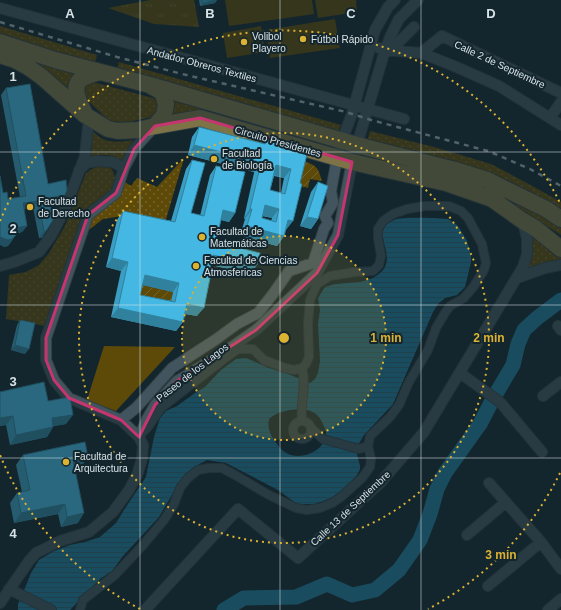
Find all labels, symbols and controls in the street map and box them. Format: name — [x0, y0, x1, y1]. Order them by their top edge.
text: A — [65, 6, 75, 21]
text: B — [205, 6, 215, 21]
text: C — [346, 6, 356, 21]
text: D — [486, 6, 496, 21]
place label: Volibol Playero — [252, 31, 286, 54]
marker: Fútbol Rápido — [298, 34, 308, 44]
place label: Fútbol Rápido — [311, 34, 374, 45]
marker: Volibol Playero — [239, 37, 249, 47]
street label: Calle 2 de Septiembre — [453, 39, 547, 91]
street label: Andador Obreros Textiles — [146, 45, 258, 84]
text: 1 — [9, 69, 17, 84]
street label: Circuito Presidentes — [233, 124, 322, 159]
place label: Facultad de Biología — [222, 148, 272, 171]
marker: Facultad de Biología — [209, 154, 219, 164]
place label: Facultad de Derecho — [38, 196, 90, 219]
marker: Facultad de Derecho — [25, 202, 35, 212]
text: 2 — [9, 221, 17, 236]
place label: Facultad de Matemáticas — [210, 226, 267, 249]
marker: Facultad de Matemáticas — [197, 232, 207, 242]
place label: Facultad de Ciencias Atmosfericas — [204, 255, 297, 278]
marker: Facultad de Ciencias Atmosfericas — [191, 261, 201, 271]
centre of rings — [277, 331, 291, 345]
text: 1 min — [370, 331, 402, 345]
text: 2 min — [473, 331, 505, 345]
street label: Paseo de los Lagos — [154, 341, 230, 404]
text: 3 — [9, 374, 17, 389]
place label: Facultad de Arquitectura — [74, 451, 128, 474]
marker: Facultad de Arquitectura — [61, 457, 71, 467]
street label: Calle 13 de Septiembre — [308, 468, 393, 548]
text: 4 — [9, 526, 17, 541]
text: 3 min — [485, 548, 517, 562]

